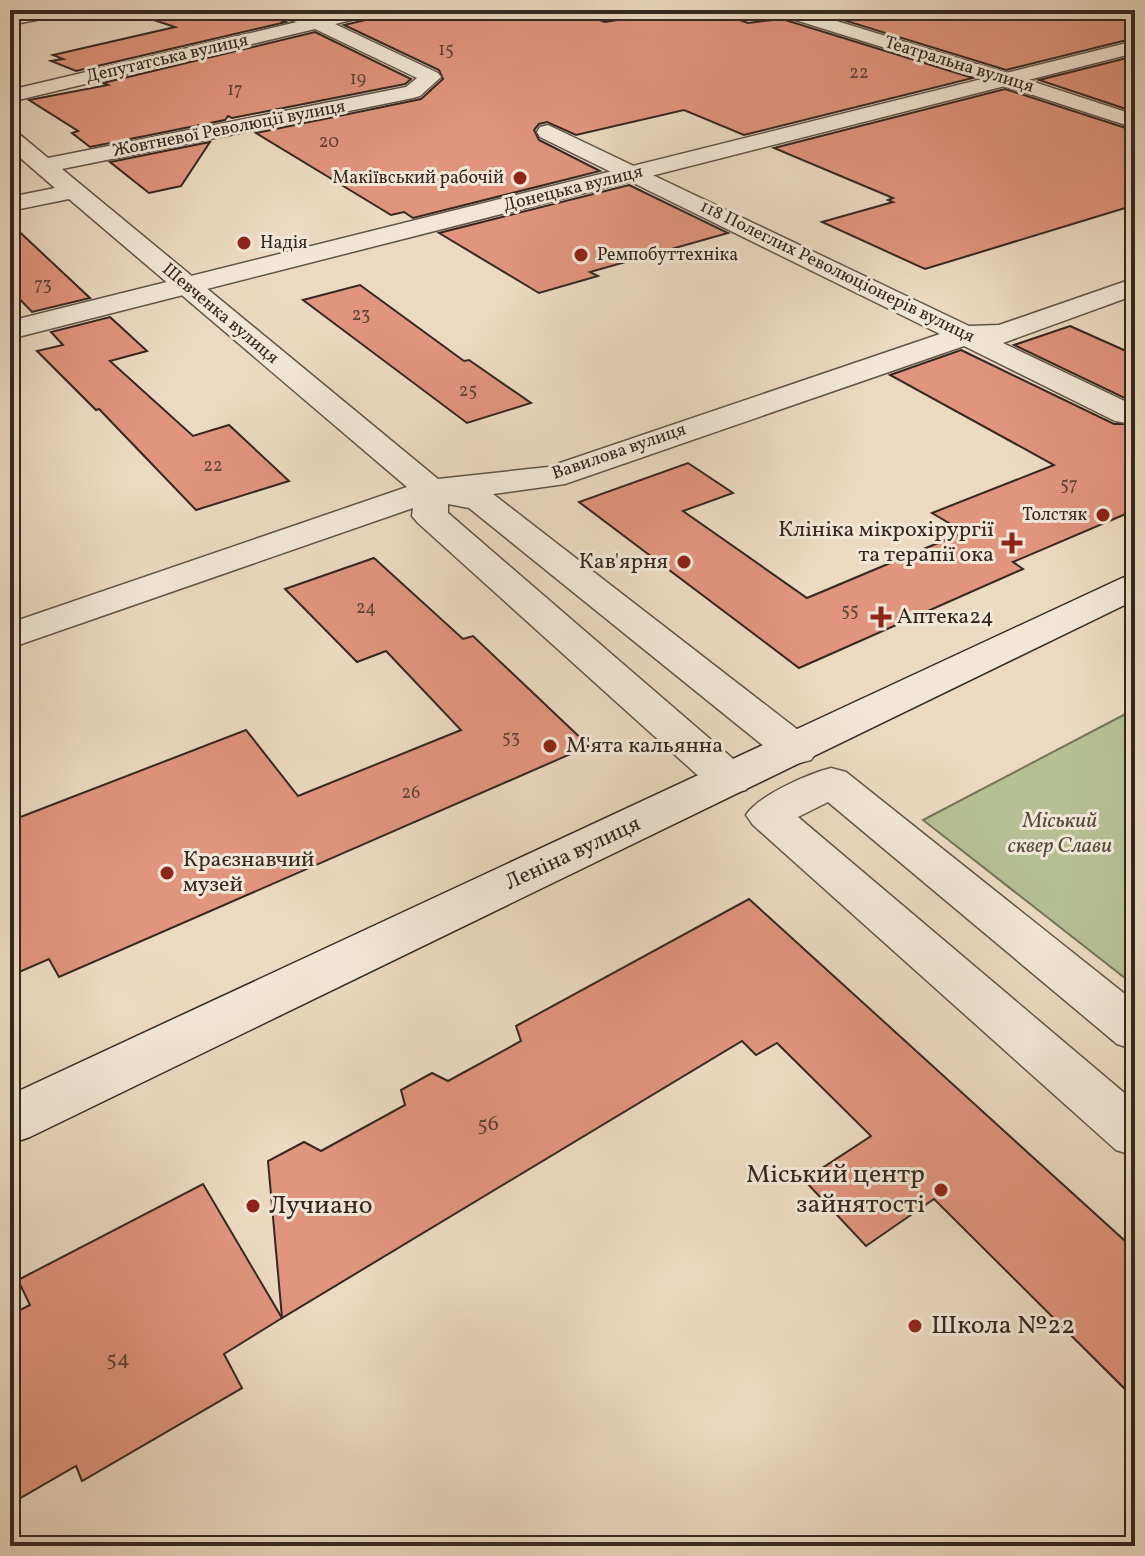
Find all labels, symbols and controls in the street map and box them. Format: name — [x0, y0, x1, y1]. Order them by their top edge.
street label: Депутатська вулиця — [83, 28, 251, 90]
street label: Театральна вулиця — [881, 30, 1037, 100]
house number: 15 — [438, 38, 454, 63]
house number: 22 — [849, 61, 869, 86]
house number: 19 — [350, 67, 366, 92]
house number: 17 — [227, 78, 243, 103]
street label: Жовтневої Революції вулиця — [111, 94, 347, 164]
house number: 20 — [319, 130, 339, 155]
street label: Донецька вулиця — [501, 160, 645, 218]
place label: Макіївський рабочій — [332, 166, 504, 191]
marker: Макіївський рабочій — [511, 169, 529, 187]
street label: 118 Полеглих Революціонерів вулиця — [695, 194, 979, 350]
place label: Надія — [260, 231, 308, 256]
marker: Надія — [235, 234, 253, 252]
place label: Ремпобуттехніка — [597, 243, 738, 268]
marker: Ремпобуттехніка — [572, 246, 590, 264]
street label: Шевченка вулиця — [156, 258, 284, 370]
house number: 73 — [34, 273, 52, 298]
house number: 23 — [352, 303, 370, 328]
house number: 25 — [459, 379, 477, 404]
street label: Вавилова вулиця — [549, 417, 689, 487]
house number: 22 — [203, 454, 223, 479]
house number: 57 — [1060, 473, 1078, 498]
place label: Толстяк — [1022, 503, 1087, 528]
marker: Толстяк — [1094, 506, 1112, 524]
place label: Клініка мікрохірургії та терапії ока — [778, 515, 994, 571]
marker: Клініка мікрохірургії та терапії ока — [1001, 532, 1023, 554]
place label: Кав'ярня — [579, 547, 668, 578]
marker: Кав'ярня — [675, 553, 693, 571]
house number: 24 — [356, 596, 376, 621]
house number: 55 — [841, 599, 859, 624]
place label: Аптека24 — [897, 602, 994, 633]
marker: Аптека24 — [872, 608, 890, 626]
house number: 53 — [502, 726, 520, 751]
place label: М'ята кальянна — [566, 731, 723, 762]
marker: М'ята кальянна — [541, 737, 559, 755]
house number: 26 — [402, 781, 420, 806]
park label: Міський сквер Слави — [1008, 806, 1112, 862]
street label: Леніна вулиця — [500, 809, 646, 899]
place label: Краєзнавчий музей — [183, 845, 315, 901]
marker: Краєзнавчий музей — [158, 864, 176, 882]
house number: 56 — [477, 1109, 499, 1140]
place label: Міський центр зайнятості — [746, 1157, 925, 1223]
marker: Міський центр зайнятості — [932, 1181, 950, 1199]
place label: Лучиано — [269, 1188, 373, 1224]
marker: Лучиано — [244, 1197, 262, 1215]
place label: Школа №22 — [931, 1308, 1075, 1344]
marker: Школа №22 — [906, 1317, 924, 1335]
house number: 54 — [106, 1344, 130, 1375]

